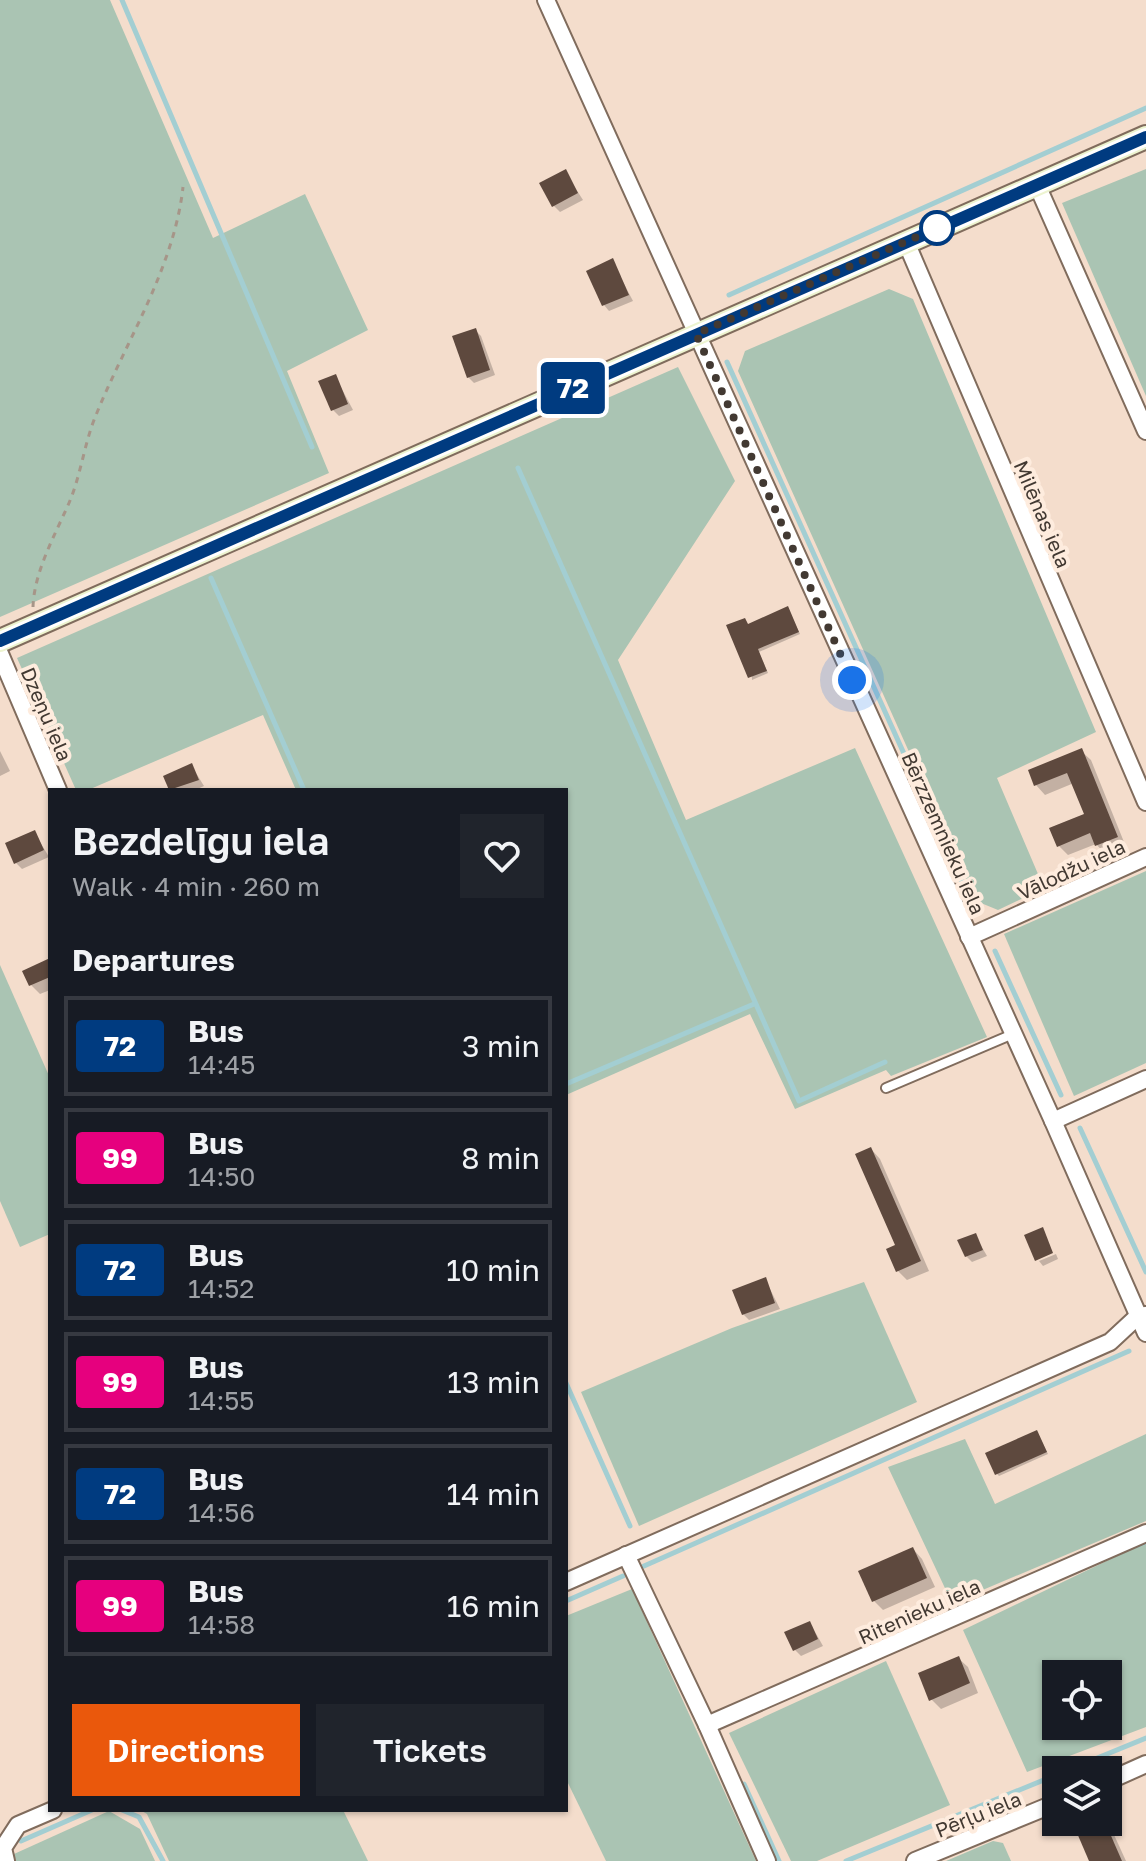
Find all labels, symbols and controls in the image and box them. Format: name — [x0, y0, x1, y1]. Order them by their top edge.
unlabelled marker — [920, 211, 954, 245]
line badge: 72 — [537, 362, 609, 414]
text: 72 — [557, 371, 589, 404]
street label: Milēnas iela — [1010, 457, 1076, 571]
your location — [832, 660, 872, 700]
street label: Dzeņu iela — [16, 663, 78, 765]
street label: Bērzzemnieku iela — [897, 748, 991, 918]
button: heart — [460, 814, 544, 898]
text: Bezdelīgu iela — [72, 818, 329, 863]
street label: Vālodžu iela — [1013, 834, 1129, 904]
text: Walk · 4 min · 260 m — [72, 871, 320, 902]
text: Departures — [72, 942, 235, 978]
text: Bus — [188, 1013, 244, 1049]
text: 3 min — [462, 1028, 540, 1064]
text: 72 — [104, 1029, 136, 1062]
text: 14:45 — [188, 1049, 255, 1080]
text: Bus — [188, 1125, 244, 1161]
text: 8 min — [461, 1140, 540, 1176]
text: 99 — [102, 1141, 138, 1174]
text: 14:50 — [188, 1161, 255, 1192]
text: Bus — [188, 1237, 244, 1273]
text: 10 min — [446, 1252, 540, 1288]
text: 72 — [104, 1253, 136, 1286]
text: 14:52 — [188, 1273, 254, 1304]
text: Bus — [188, 1349, 244, 1385]
text: 13 min — [447, 1364, 540, 1400]
text: 99 — [102, 1365, 138, 1398]
text: 14:55 — [188, 1385, 254, 1416]
text: Bus — [188, 1461, 244, 1497]
text: 14 min — [447, 1476, 540, 1512]
text: 72 — [104, 1477, 136, 1510]
text: 14:56 — [188, 1497, 255, 1528]
text: Bus — [188, 1573, 244, 1609]
street label: Ritenieku iela — [854, 1573, 984, 1649]
text: 16 min — [447, 1588, 540, 1624]
text: 99 — [102, 1589, 138, 1622]
text: 14:58 — [188, 1609, 255, 1640]
map controls — [1042, 1660, 1122, 1836]
button: locate — [1042, 1660, 1122, 1740]
button: Directions — [72, 1704, 300, 1796]
button: Tickets — [316, 1704, 544, 1796]
button: layers — [1042, 1756, 1122, 1836]
street label: Pērļu iela — [932, 1786, 1025, 1843]

